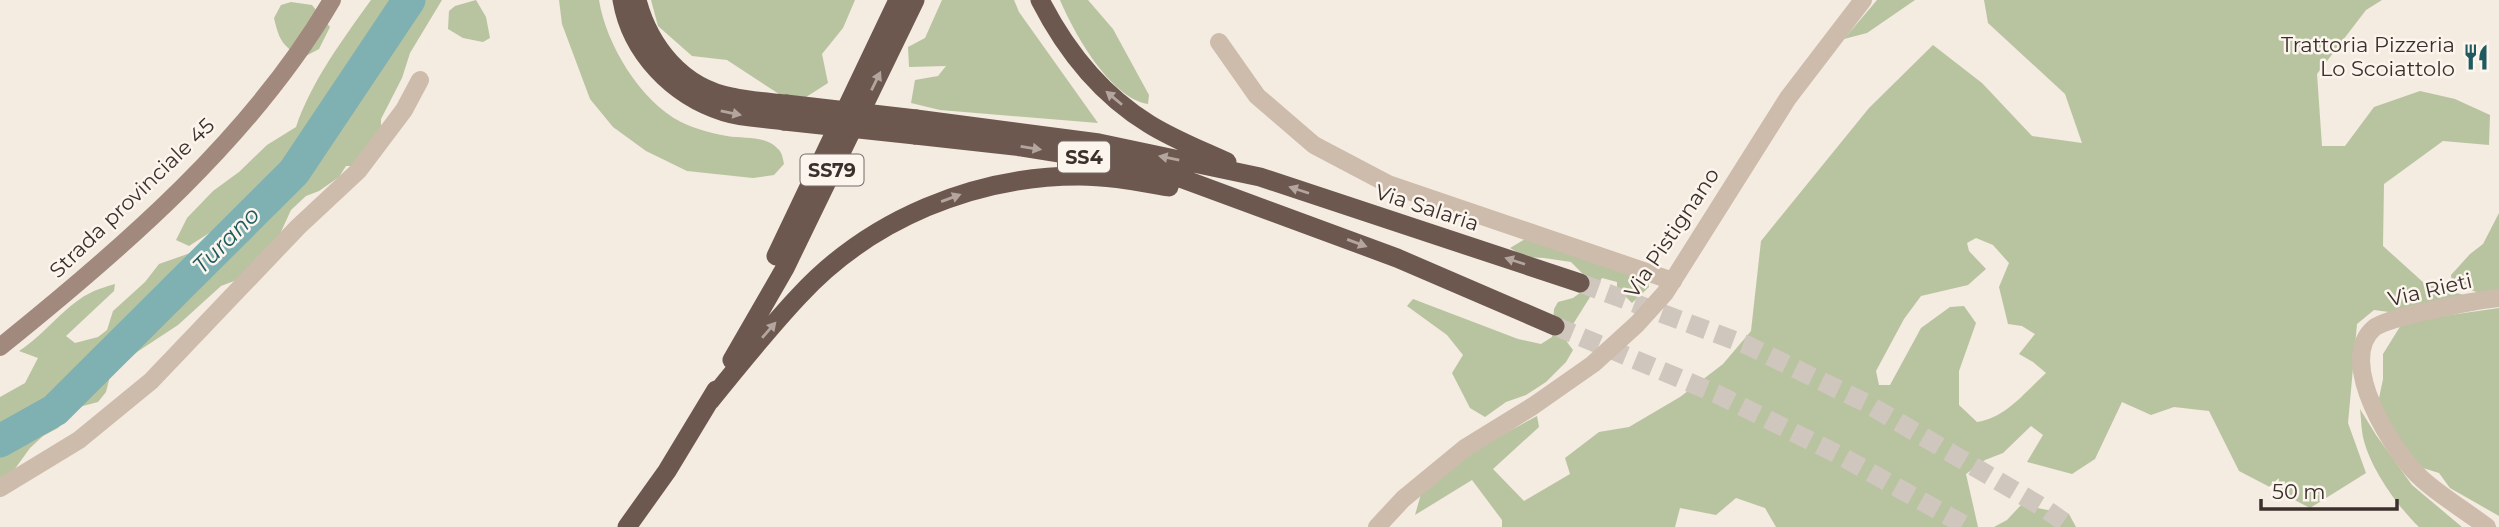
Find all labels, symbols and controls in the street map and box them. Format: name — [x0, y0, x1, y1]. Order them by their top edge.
place label: Trattoria Pizzeria Lo Scoiattolo — [2281, 32, 2455, 81]
restaurant icon: Trattoria Pizzeria Lo Scoiattolo — [2461, 42, 2491, 72]
one-way arrow — [870, 71, 881, 91]
one-way arrow — [1106, 91, 1123, 106]
one-way arrow — [720, 107, 742, 118]
street label: Strada provinciale 45 — [44, 112, 219, 283]
road number: SS4 — [1058, 141, 1110, 172]
one-way arrow — [1020, 143, 1042, 154]
one-way arrow — [1158, 152, 1180, 163]
road number: SS79 — [800, 154, 864, 186]
street label: Via Pistignano — [1619, 163, 1724, 302]
street label: Via Salaria — [1372, 179, 1482, 236]
one-way arrow — [1288, 184, 1309, 195]
one-way arrow — [941, 192, 962, 203]
water label: Turano — [187, 201, 265, 279]
one-way arrow — [1347, 238, 1368, 249]
one-way arrow — [1504, 255, 1525, 266]
street label: Via Rieti — [2385, 268, 2474, 311]
one-way arrow — [761, 321, 777, 339]
scale bar — [2261, 468, 2398, 512]
text: 50 m — [2272, 479, 2326, 504]

